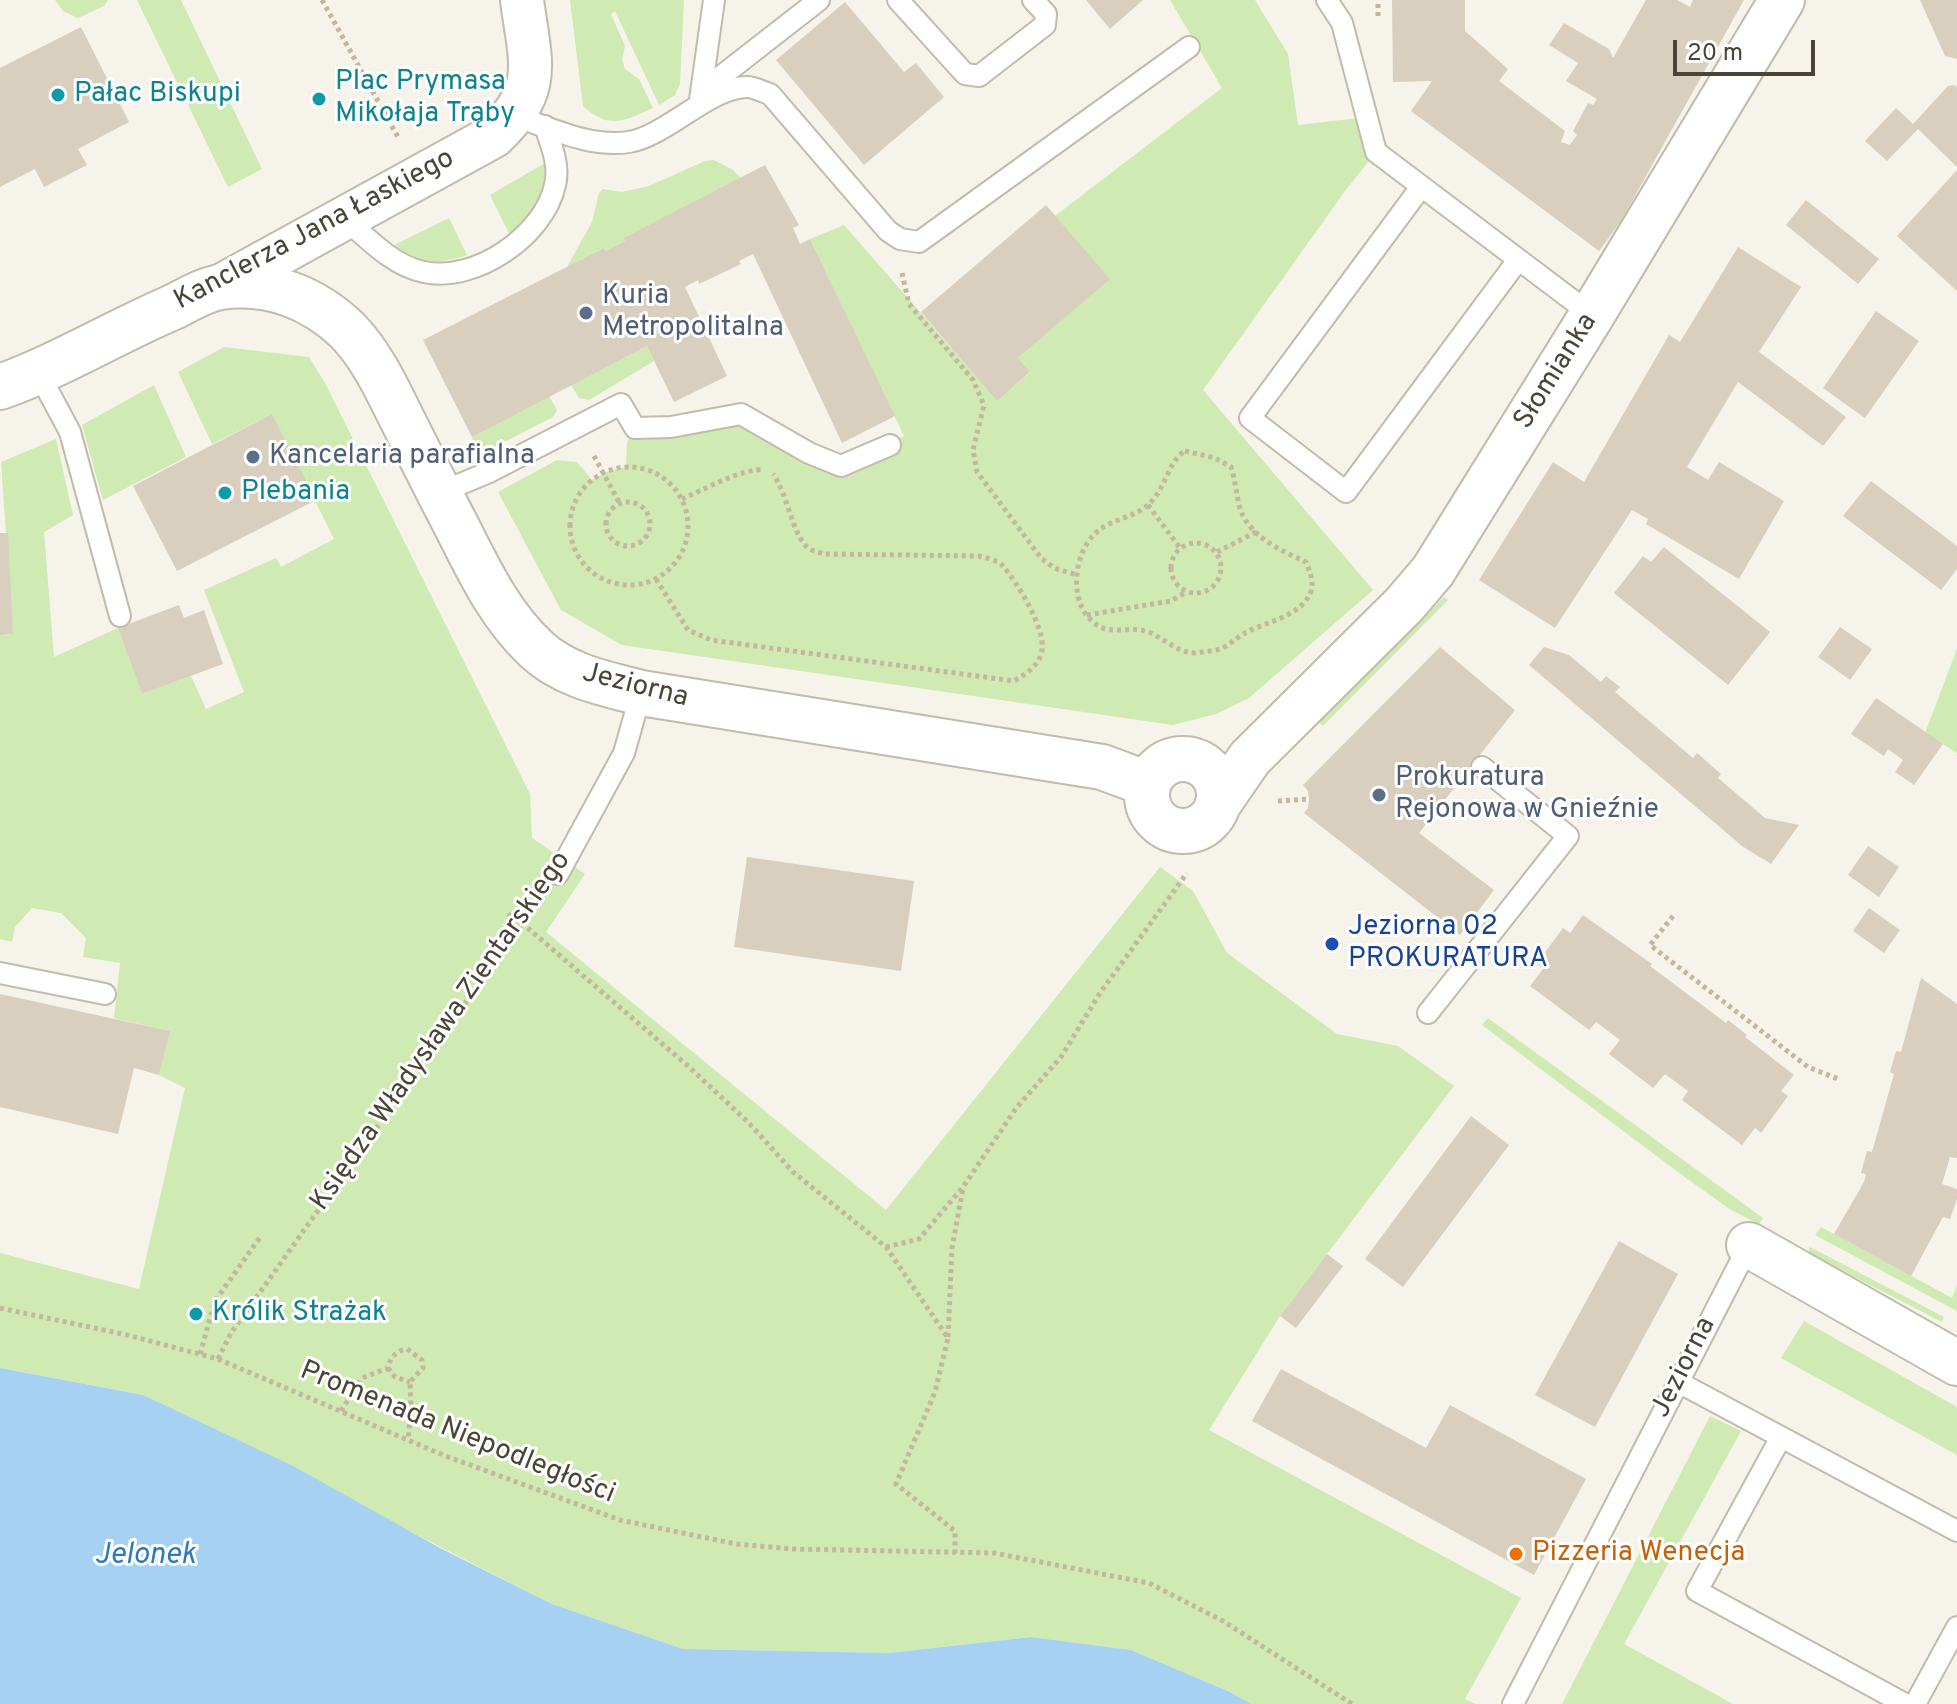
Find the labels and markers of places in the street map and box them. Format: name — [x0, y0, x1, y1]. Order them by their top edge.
place label: Plac Prymasa Mikołaja Trąby — [335, 66, 515, 132]
place label: Pałac Biskupi — [74, 78, 241, 112]
marker: Pałac Biskupi — [49, 86, 67, 104]
marker: Plac Prymasa Mikołaja Trąby — [310, 90, 328, 108]
place label: Kuria Metropolitalna — [602, 280, 784, 346]
marker: Kuria Metropolitalna — [577, 304, 595, 322]
place label: Kancelaria parafialna — [269, 440, 535, 474]
marker: Kancelaria parafialna — [244, 448, 262, 466]
place label: Plebania — [241, 476, 350, 510]
marker: Plebania — [216, 484, 234, 502]
place label: Prokuratura Rejonowa w Gnieźnie — [1395, 762, 1659, 828]
marker: Prokuratura Rejonowa w Gnieźnie — [1370, 786, 1388, 804]
place label: Jeziorna 02 PROKURATURA — [1348, 911, 1548, 977]
marker: Jeziorna 02 PROKURATURA — [1323, 935, 1341, 953]
place label: Królik Strażak — [212, 1297, 387, 1331]
marker: Królik Strażak — [187, 1305, 205, 1323]
place label: Pizzeria Wenecja — [1532, 1537, 1745, 1571]
marker: Pizzeria Wenecja — [1507, 1545, 1525, 1563]

